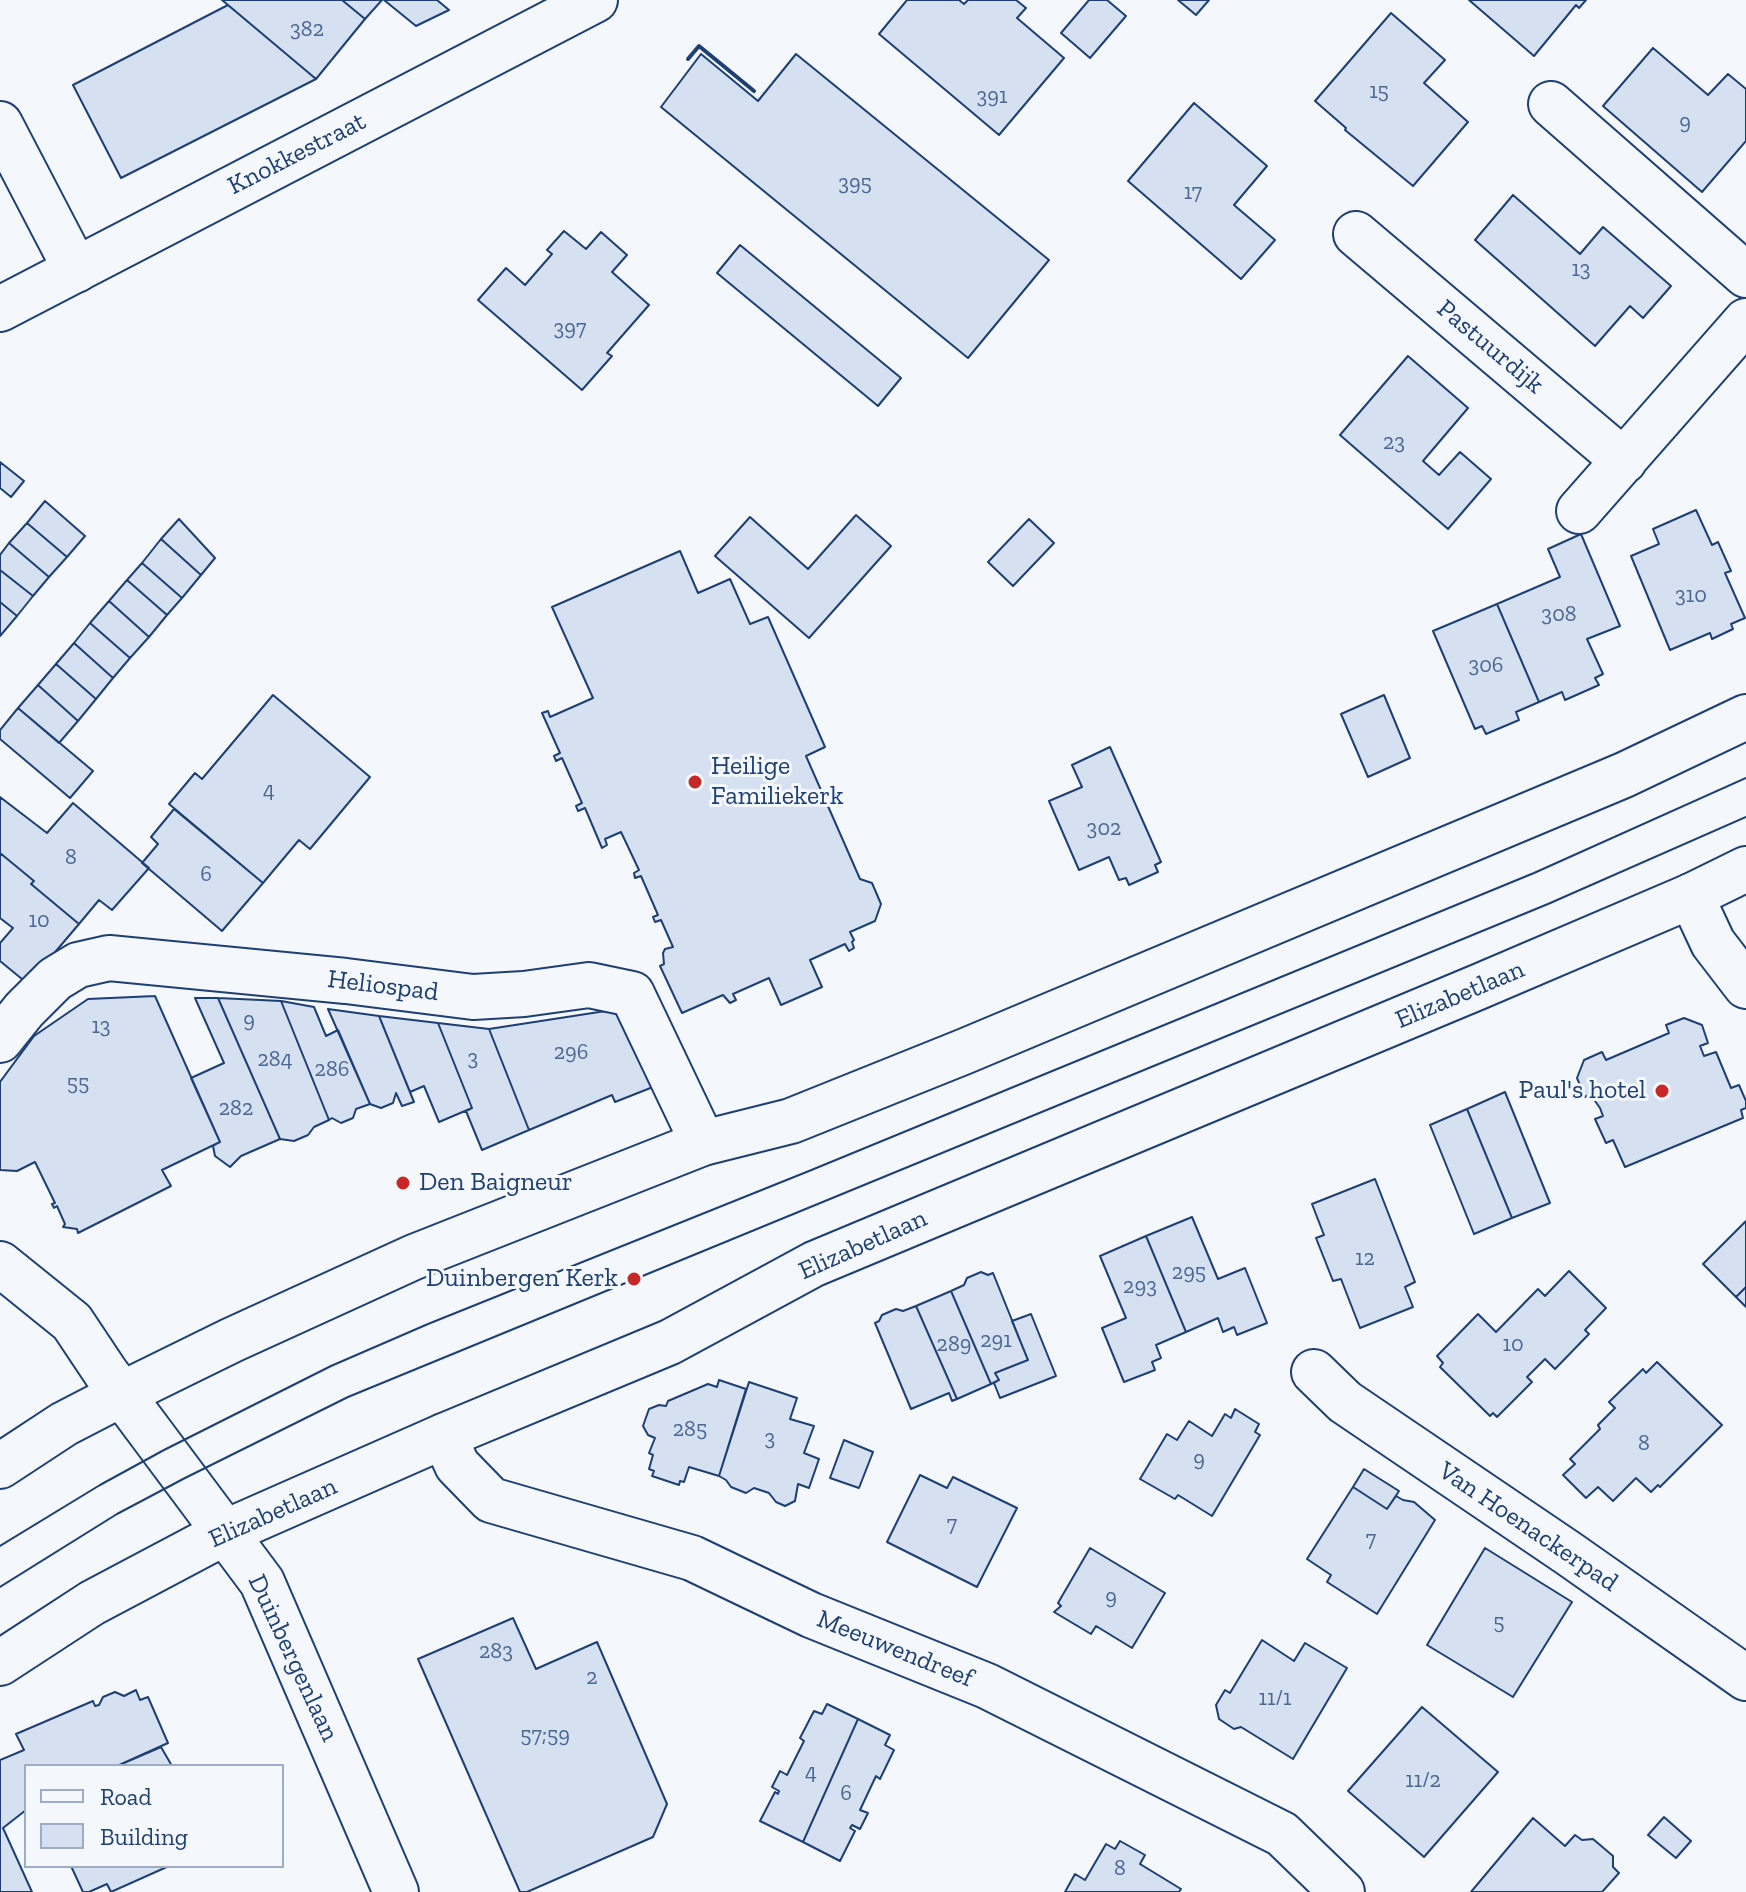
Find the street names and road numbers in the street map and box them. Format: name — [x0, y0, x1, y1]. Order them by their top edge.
street label: Knokkestraat — [223, 106, 371, 202]
street label: Pastuurdijk — [1430, 293, 1550, 401]
street label: Elizabetlaan — [1391, 954, 1529, 1036]
street label: Heliospad — [326, 964, 440, 1008]
street label: Elizabetlaan — [794, 1203, 932, 1287]
street label: Van Hoenackerpad — [1432, 1455, 1624, 1599]
street label: Elizabetlaan — [204, 1471, 342, 1555]
street label: Duinbergenlaan — [241, 1570, 345, 1746]
street label: Meeuwendreef — [812, 1603, 978, 1695]

